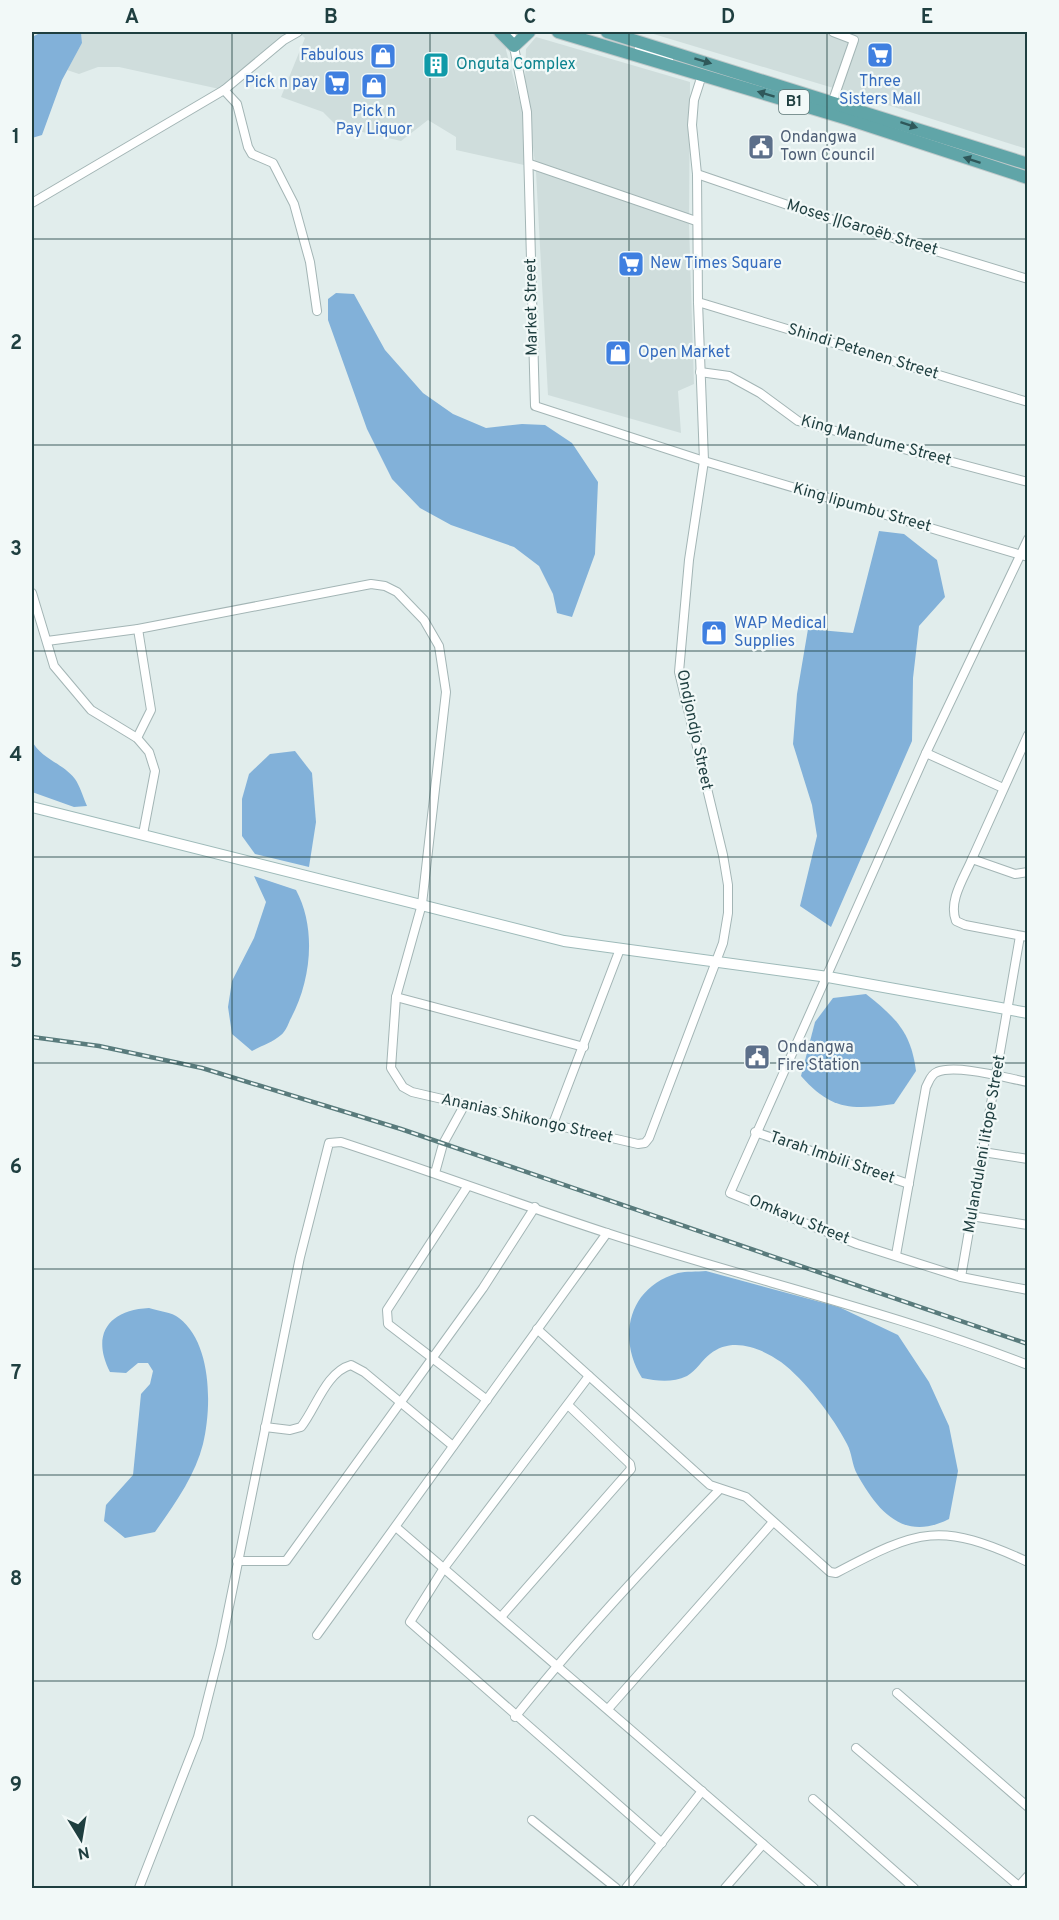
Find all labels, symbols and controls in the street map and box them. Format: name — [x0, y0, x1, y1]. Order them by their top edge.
text: A — [125, 5, 139, 31]
text: B — [324, 5, 338, 31]
text: C — [524, 5, 536, 31]
text: D — [721, 5, 735, 31]
text: E — [921, 5, 933, 31]
supermarket icon: Three Sisters Mall — [865, 40, 895, 70]
shop icon: Fabulous — [368, 41, 398, 71]
place label: Fabulous — [300, 46, 364, 66]
building icon: Onguta Complex — [421, 50, 451, 80]
place label: Onguta Complex — [456, 55, 576, 75]
one-way arrow — [694, 57, 712, 66]
supermarket icon: Pick n pay — [322, 68, 352, 98]
shop icon: Pick n Pay Liquor — [359, 71, 389, 101]
place label: Three Sisters Mall — [839, 72, 921, 110]
place label: Pick n pay — [245, 73, 318, 93]
one-way arrow — [757, 89, 775, 98]
road number: B1 — [779, 90, 809, 114]
place label: Pick n Pay Liquor — [336, 102, 412, 140]
one-way arrow — [900, 121, 918, 130]
text: 1 — [12, 125, 20, 151]
place label: Ondangwa Town Council — [780, 128, 875, 166]
public building icon: Ondangwa Town Council — [746, 132, 776, 162]
one-way arrow — [963, 154, 981, 164]
street label: Moses ǁGaroëb Street — [784, 195, 940, 261]
supermarket icon: New Times Square — [616, 249, 646, 279]
place label: New Times Square — [650, 254, 782, 274]
street label: Market Street — [521, 258, 543, 356]
street label: Shindi Petenen Street — [785, 320, 941, 384]
text: 2 — [10, 331, 22, 357]
shop icon: Open Market — [603, 338, 633, 368]
place label: Open Market — [638, 343, 730, 363]
street label: King Mandume Street — [798, 411, 954, 471]
street label: King Iipumbu Street — [791, 479, 933, 537]
text: 3 — [10, 537, 22, 563]
place label: WAP Medical Supplies — [734, 614, 826, 652]
shop icon: WAP Medical Supplies — [699, 618, 729, 648]
street label: Ondjondjo Street — [671, 668, 717, 792]
text: 4 — [10, 743, 22, 769]
text: 5 — [10, 949, 22, 975]
place label: Ondangwa Fire Station — [777, 1038, 859, 1076]
public building icon: Ondangwa Fire Station — [742, 1042, 772, 1072]
street label: Mulanduleni Iitope Street — [959, 1053, 1011, 1235]
street label: Ananias Shikongo Street — [439, 1089, 615, 1149]
street label: Tarah Imbili Street — [767, 1127, 897, 1189]
text: 6 — [10, 1155, 22, 1181]
street label: Omkavu Street — [746, 1191, 852, 1249]
text: 7 — [11, 1361, 21, 1387]
text: 8 — [10, 1567, 22, 1593]
text: 9 — [10, 1773, 22, 1799]
north arrow — [51, 1809, 111, 1869]
text: N — [76, 1841, 91, 1863]

